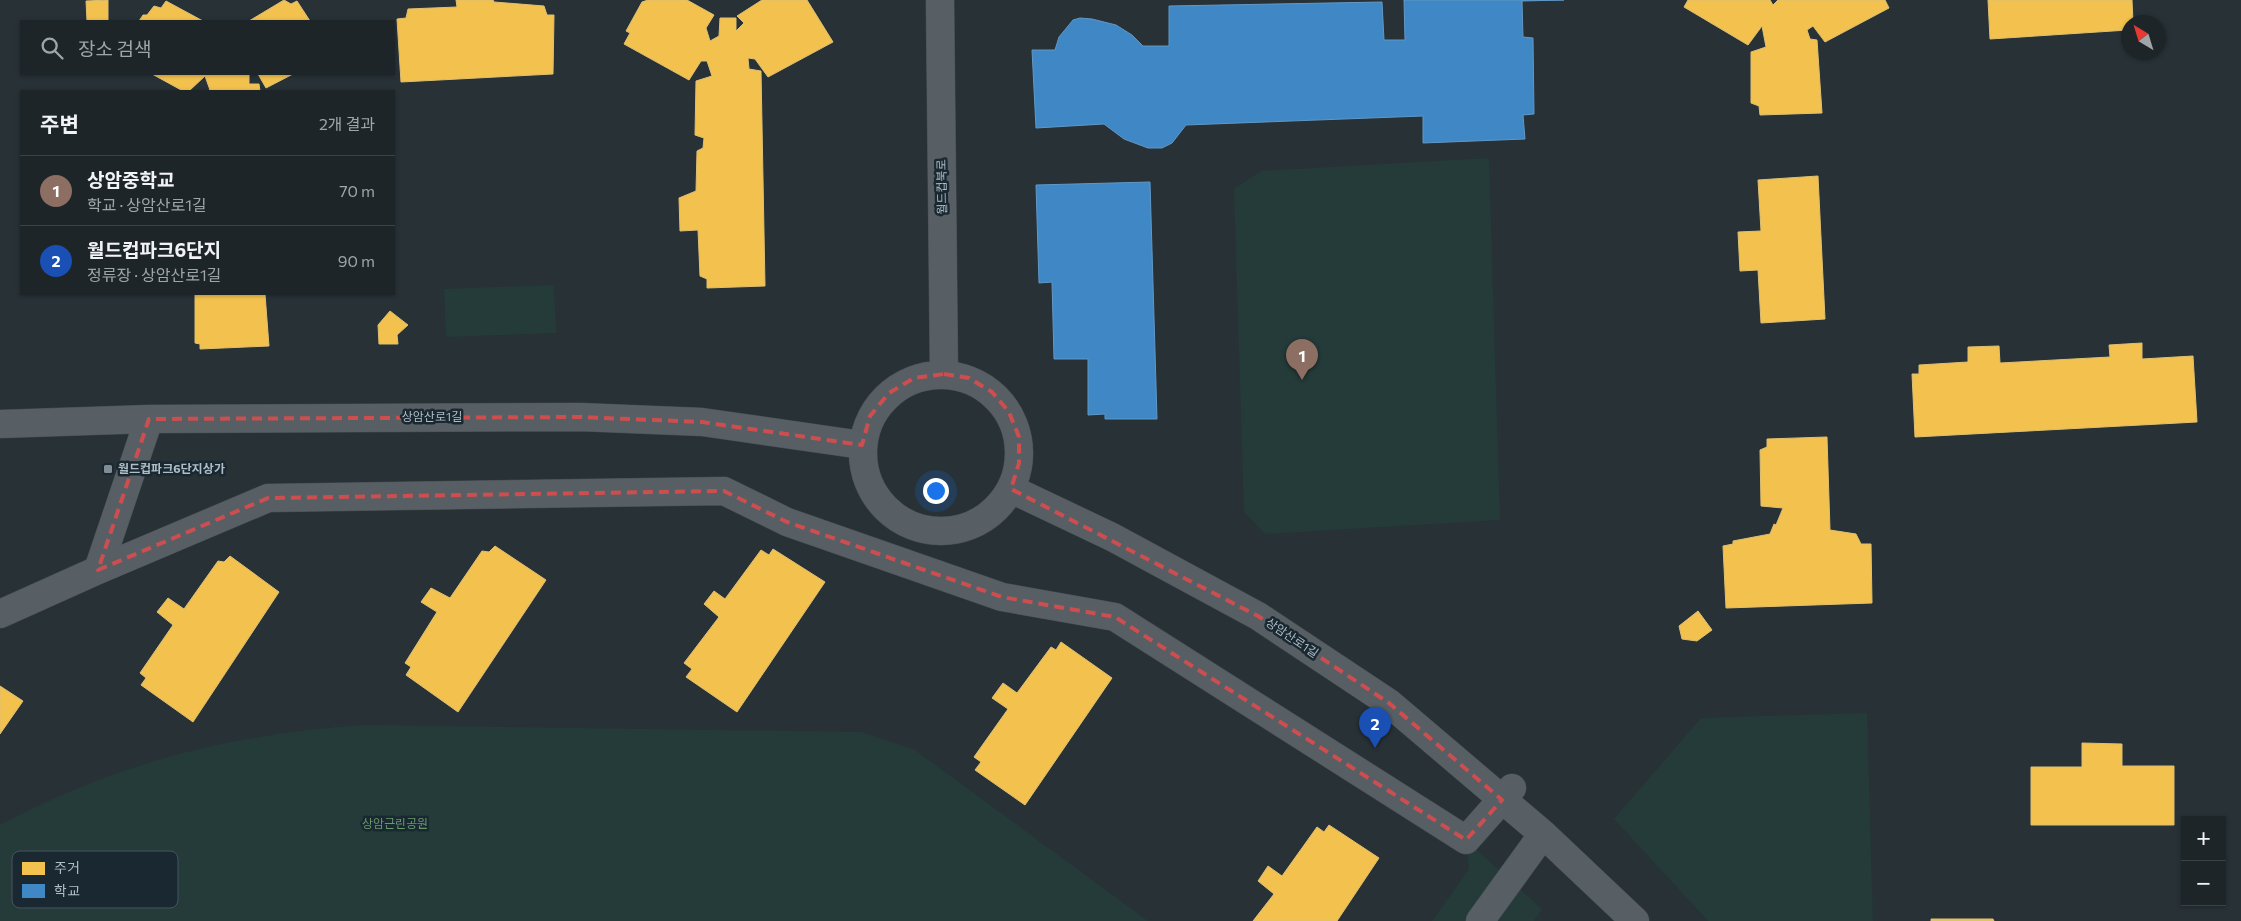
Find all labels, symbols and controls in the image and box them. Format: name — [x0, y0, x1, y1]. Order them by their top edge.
north arrow — [2121, 15, 2166, 60]
search box — [20, 20, 395, 75]
icon: search — [38, 34, 66, 62]
text: 장소 검색 — [78, 37, 152, 60]
text: 주변 — [40, 111, 79, 136]
text: 2개 결과 — [319, 114, 375, 133]
street label: 월드컵북로 — [934, 159, 948, 215]
text: 상암중학교 — [87, 168, 174, 191]
text: 1 — [52, 181, 60, 200]
text: 70 m — [339, 181, 375, 200]
text: 학교 · 상암산로1길 — [87, 195, 207, 214]
text: 월드컵파크6단지 — [87, 238, 221, 261]
text: 2 — [51, 251, 61, 270]
text: 90 m — [338, 251, 375, 270]
text: 정류장 · 상암산로1길 — [87, 265, 222, 284]
pin: 1 — [1286, 339, 1318, 380]
street label: 상암산로1길 — [402, 409, 462, 423]
place label: 월드컵파크6단지상가 — [118, 461, 225, 475]
marker: 월드컵파크6단지상가 — [102, 463, 114, 475]
your location — [923, 478, 949, 504]
street label: 상암산로1길 — [1264, 614, 1321, 660]
pin: 2 — [1359, 707, 1391, 748]
park label: 상암근린공원 — [362, 816, 428, 830]
map controls — [2181, 816, 2226, 906]
button: + — [2181, 816, 2226, 861]
legend — [12, 851, 178, 908]
text: 주거 — [54, 859, 80, 876]
button: − — [2181, 861, 2226, 906]
text: 학교 — [54, 882, 80, 899]

